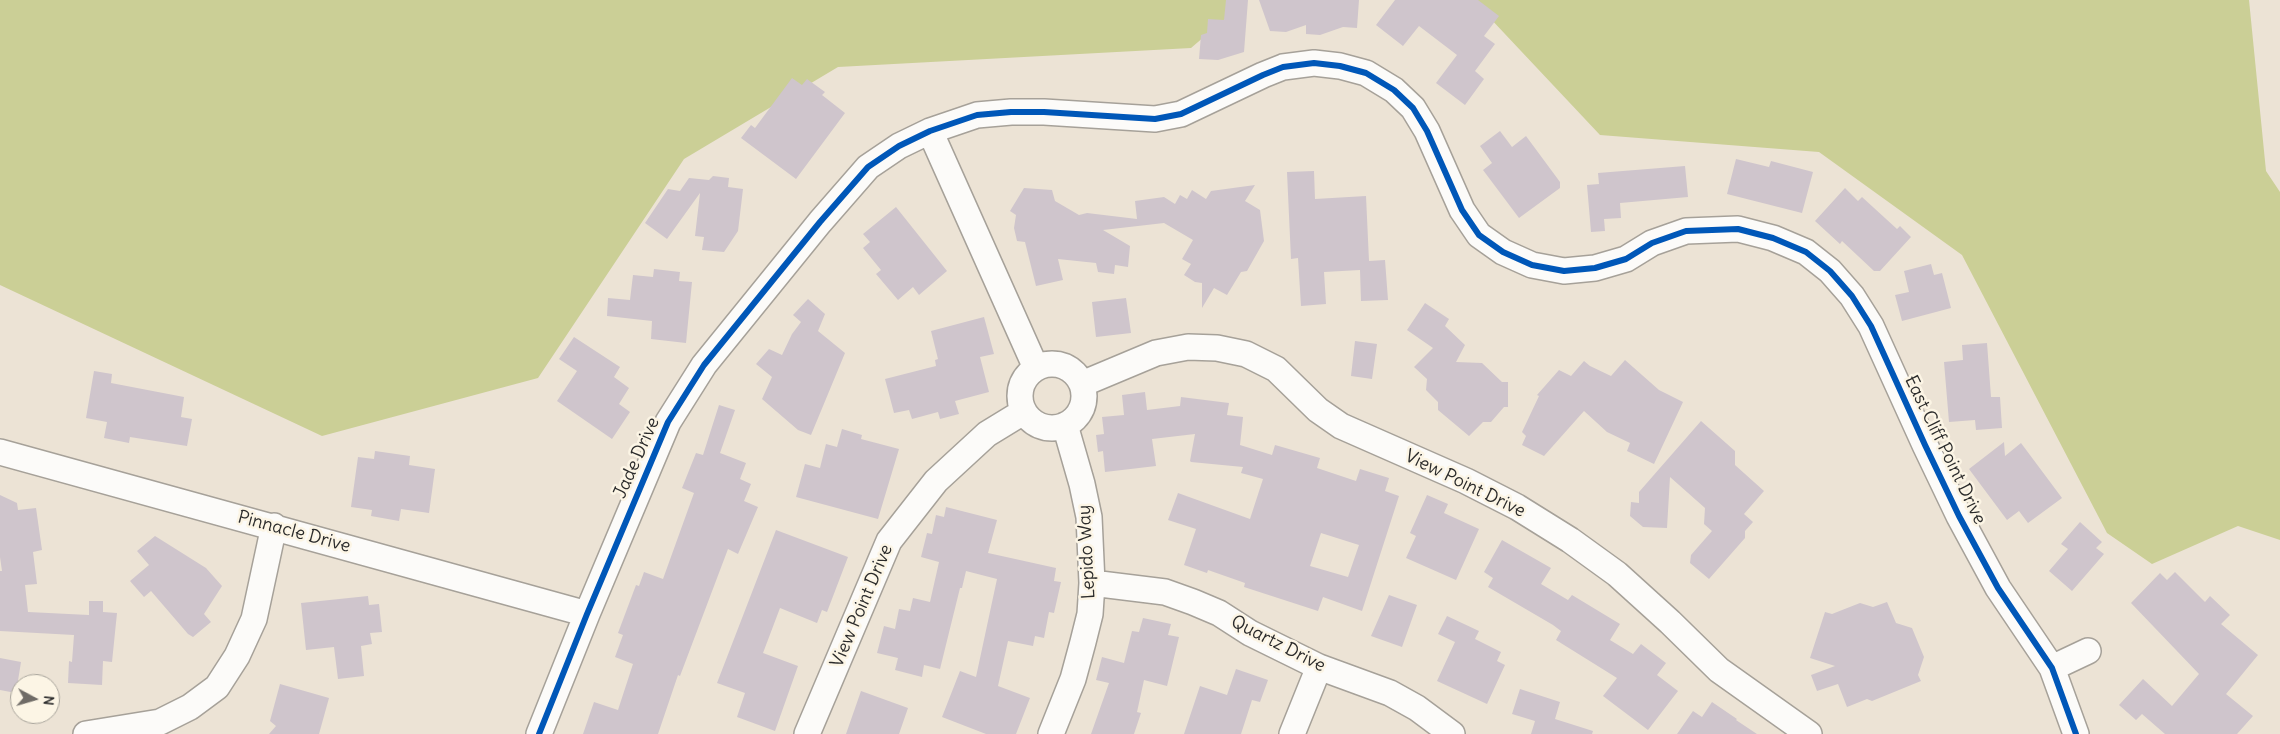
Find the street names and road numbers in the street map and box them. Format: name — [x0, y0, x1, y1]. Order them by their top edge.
street label: East Cliff Point Drive — [1900, 372, 1990, 528]
street label: Jade Drive — [610, 414, 664, 502]
street label: View Point Drive — [1401, 446, 1529, 522]
street label: Lepido Way — [1074, 504, 1100, 600]
street label: Pinnacle Drive — [235, 507, 353, 557]
street label: View Point Drive — [826, 541, 898, 671]
street label: Quartz Drive — [1227, 611, 1329, 677]

